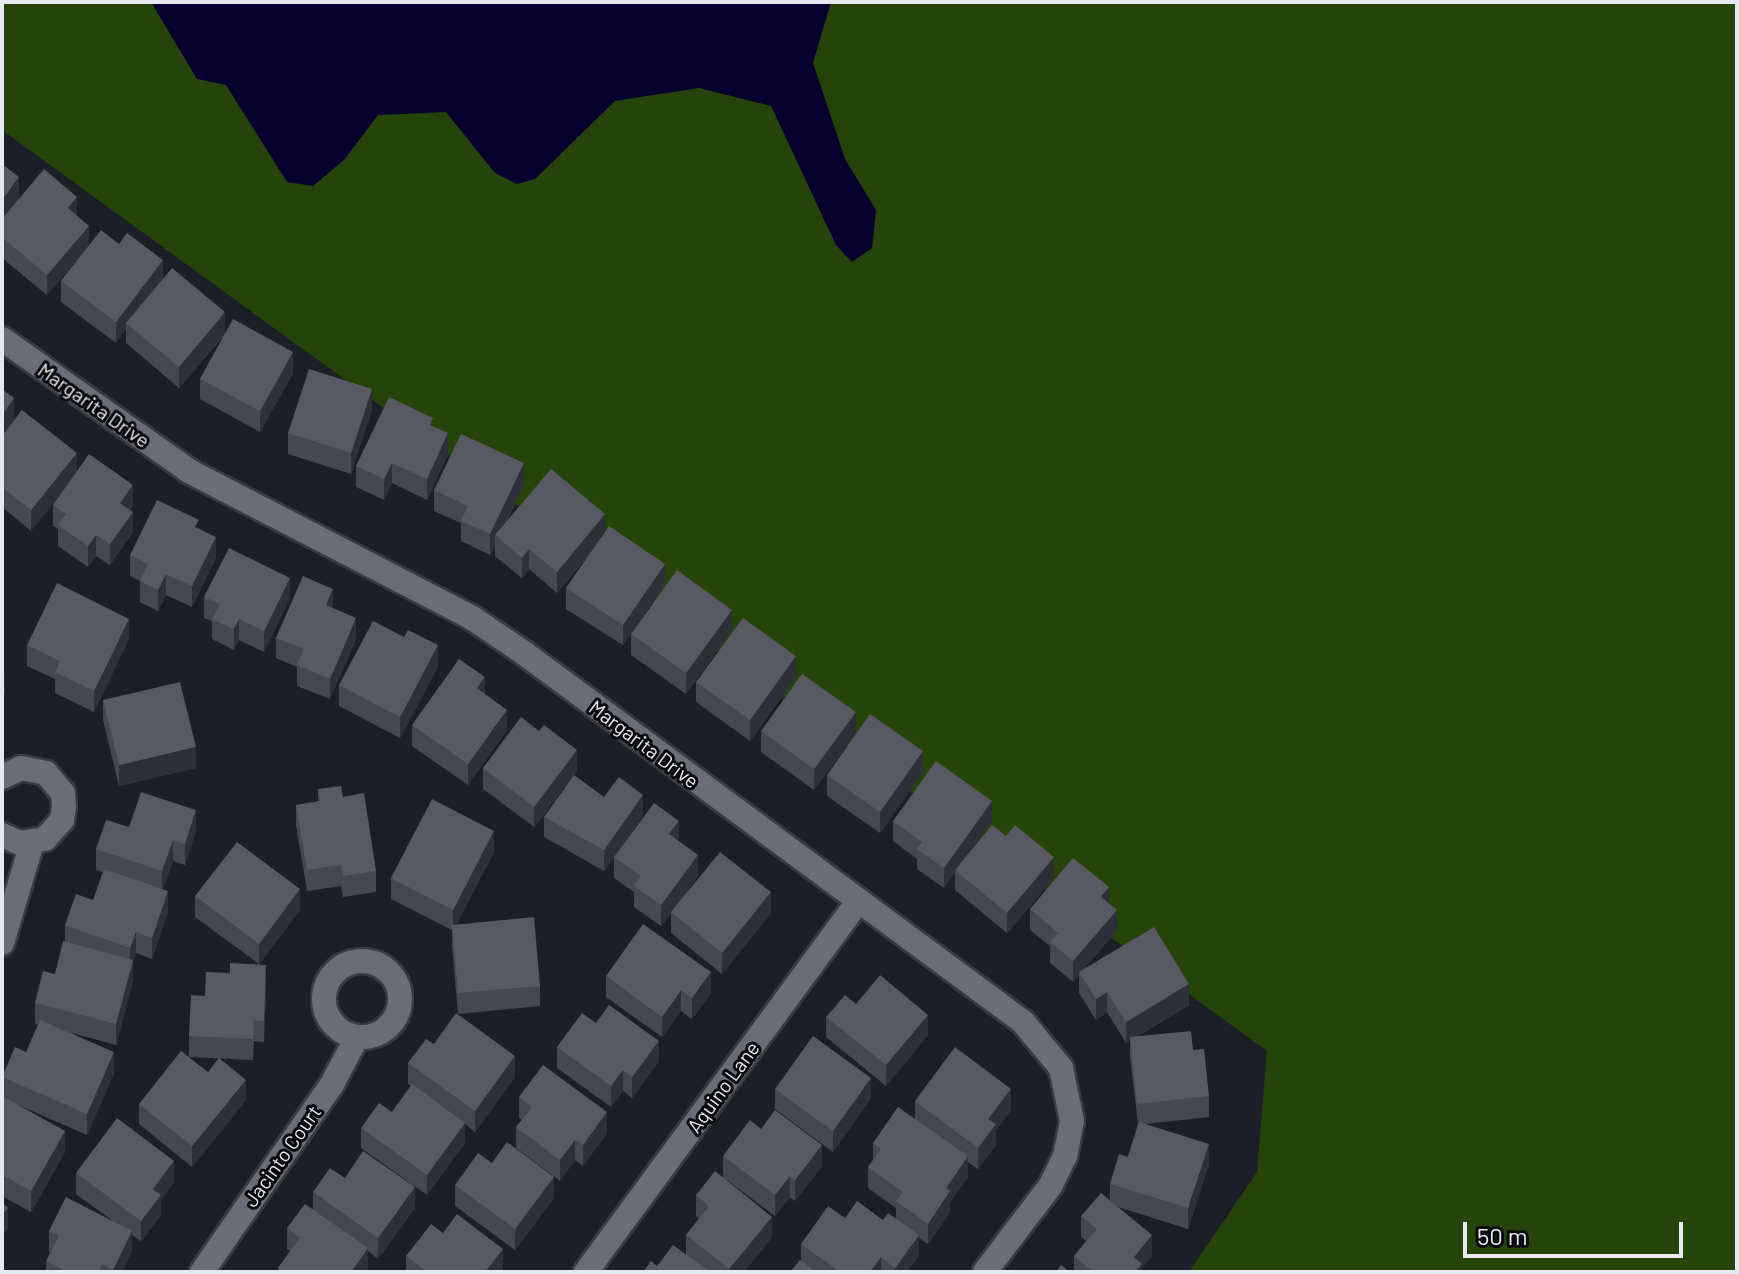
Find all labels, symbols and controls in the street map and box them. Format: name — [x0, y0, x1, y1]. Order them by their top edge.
street label: Margarita Drive — [33, 358, 155, 452]
street label: Margarita Drive — [584, 695, 704, 793]
street label: Aquino Lane — [682, 1037, 764, 1137]
street label: Jacinto Court — [238, 1101, 326, 1211]
scale bar — [1467, 1206, 1687, 1256]
text: 50 m — [1477, 1221, 1528, 1250]

